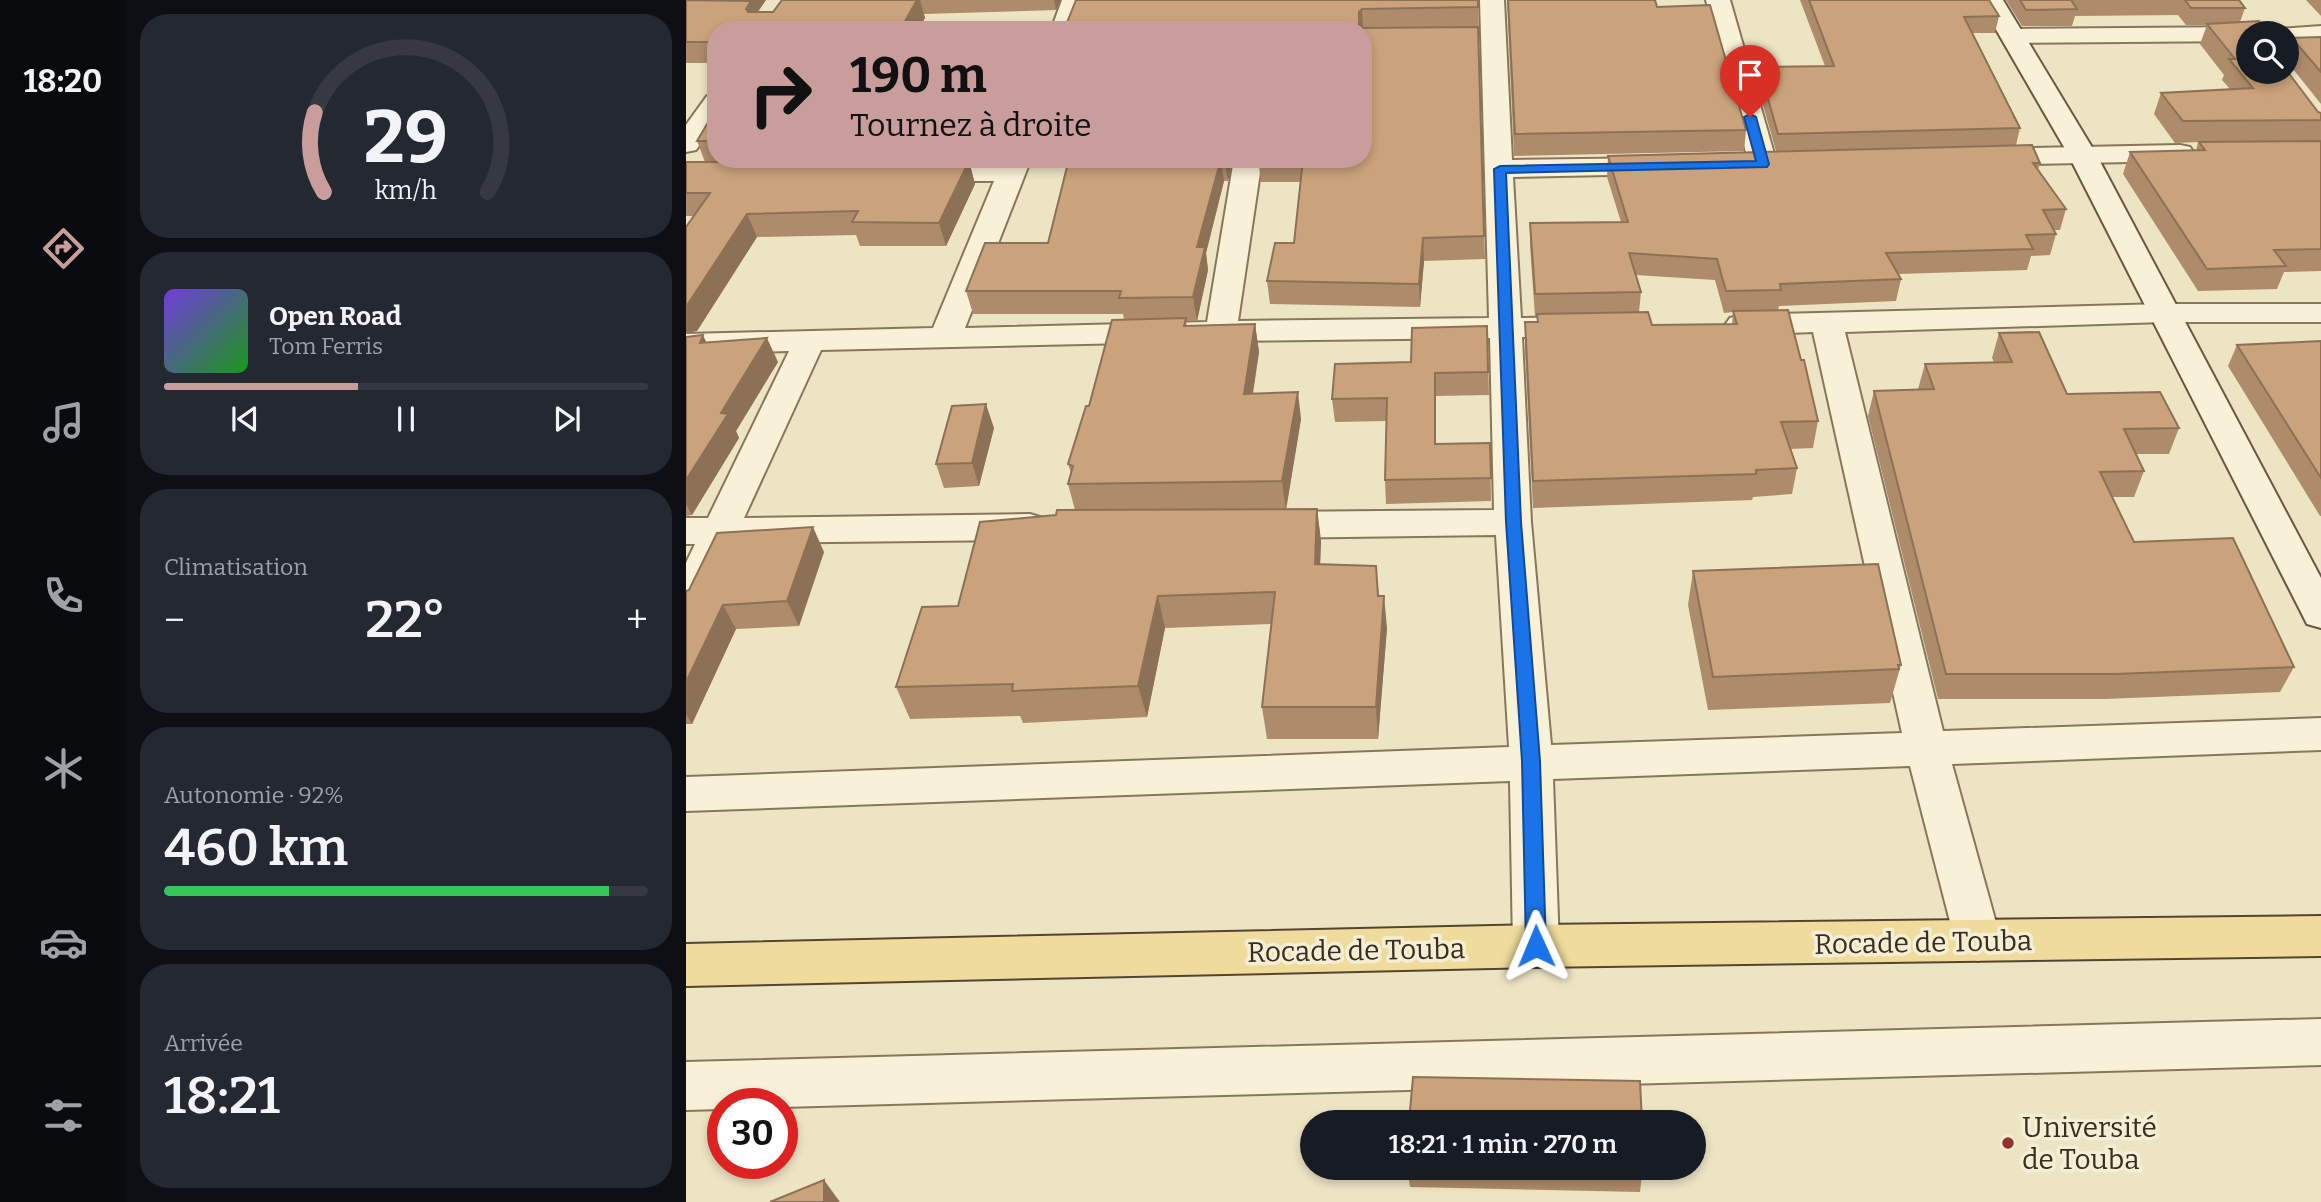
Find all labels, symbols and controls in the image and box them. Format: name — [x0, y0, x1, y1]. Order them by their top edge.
map controls — [2236, 21, 2299, 84]
button: search — [2236, 21, 2299, 84]
pin — [1720, 45, 1780, 117]
text: 190 m — [850, 46, 987, 105]
icon: right — [735, 49, 826, 140]
icon: arrive — [1731, 56, 1769, 94]
text: 18:20 — [24, 62, 102, 100]
text: 29 — [364, 94, 448, 181]
text: Tournez à droite — [850, 106, 1092, 144]
text: km/h — [375, 176, 437, 206]
icon: directions — [39, 224, 88, 273]
text: Open Road — [269, 301, 401, 332]
text: Tom Ferris — [269, 332, 383, 360]
icon: music — [39, 398, 88, 447]
icon: previous — [226, 400, 264, 438]
icon: pause — [387, 400, 425, 438]
icon: next — [548, 400, 586, 438]
text: Climatisation — [164, 553, 308, 581]
icon: phone — [39, 571, 88, 620]
text: 22° — [365, 588, 446, 651]
text: − — [164, 597, 185, 643]
text: + — [626, 597, 648, 643]
icon: climate — [39, 744, 88, 793]
text: Autonomie · 92% — [164, 781, 344, 809]
text: 460 km — [164, 816, 348, 879]
position arrow — [1499, 909, 1573, 983]
icon: car — [39, 918, 88, 967]
street label: Rocade de Touba — [1814, 924, 2032, 961]
street label: Rocade de Touba — [1247, 932, 1465, 969]
text: Arrivée — [164, 1029, 243, 1057]
text: 18:21 — [164, 1064, 280, 1127]
speed limit sign: 30 — [707, 1088, 798, 1179]
icon: filters — [39, 1091, 88, 1140]
place label: Université de Touba — [2022, 1111, 2157, 1176]
text: 18:21 · 1 min · 270 m — [1389, 1129, 1617, 1160]
marker: Université de Touba — [2000, 1135, 2016, 1151]

